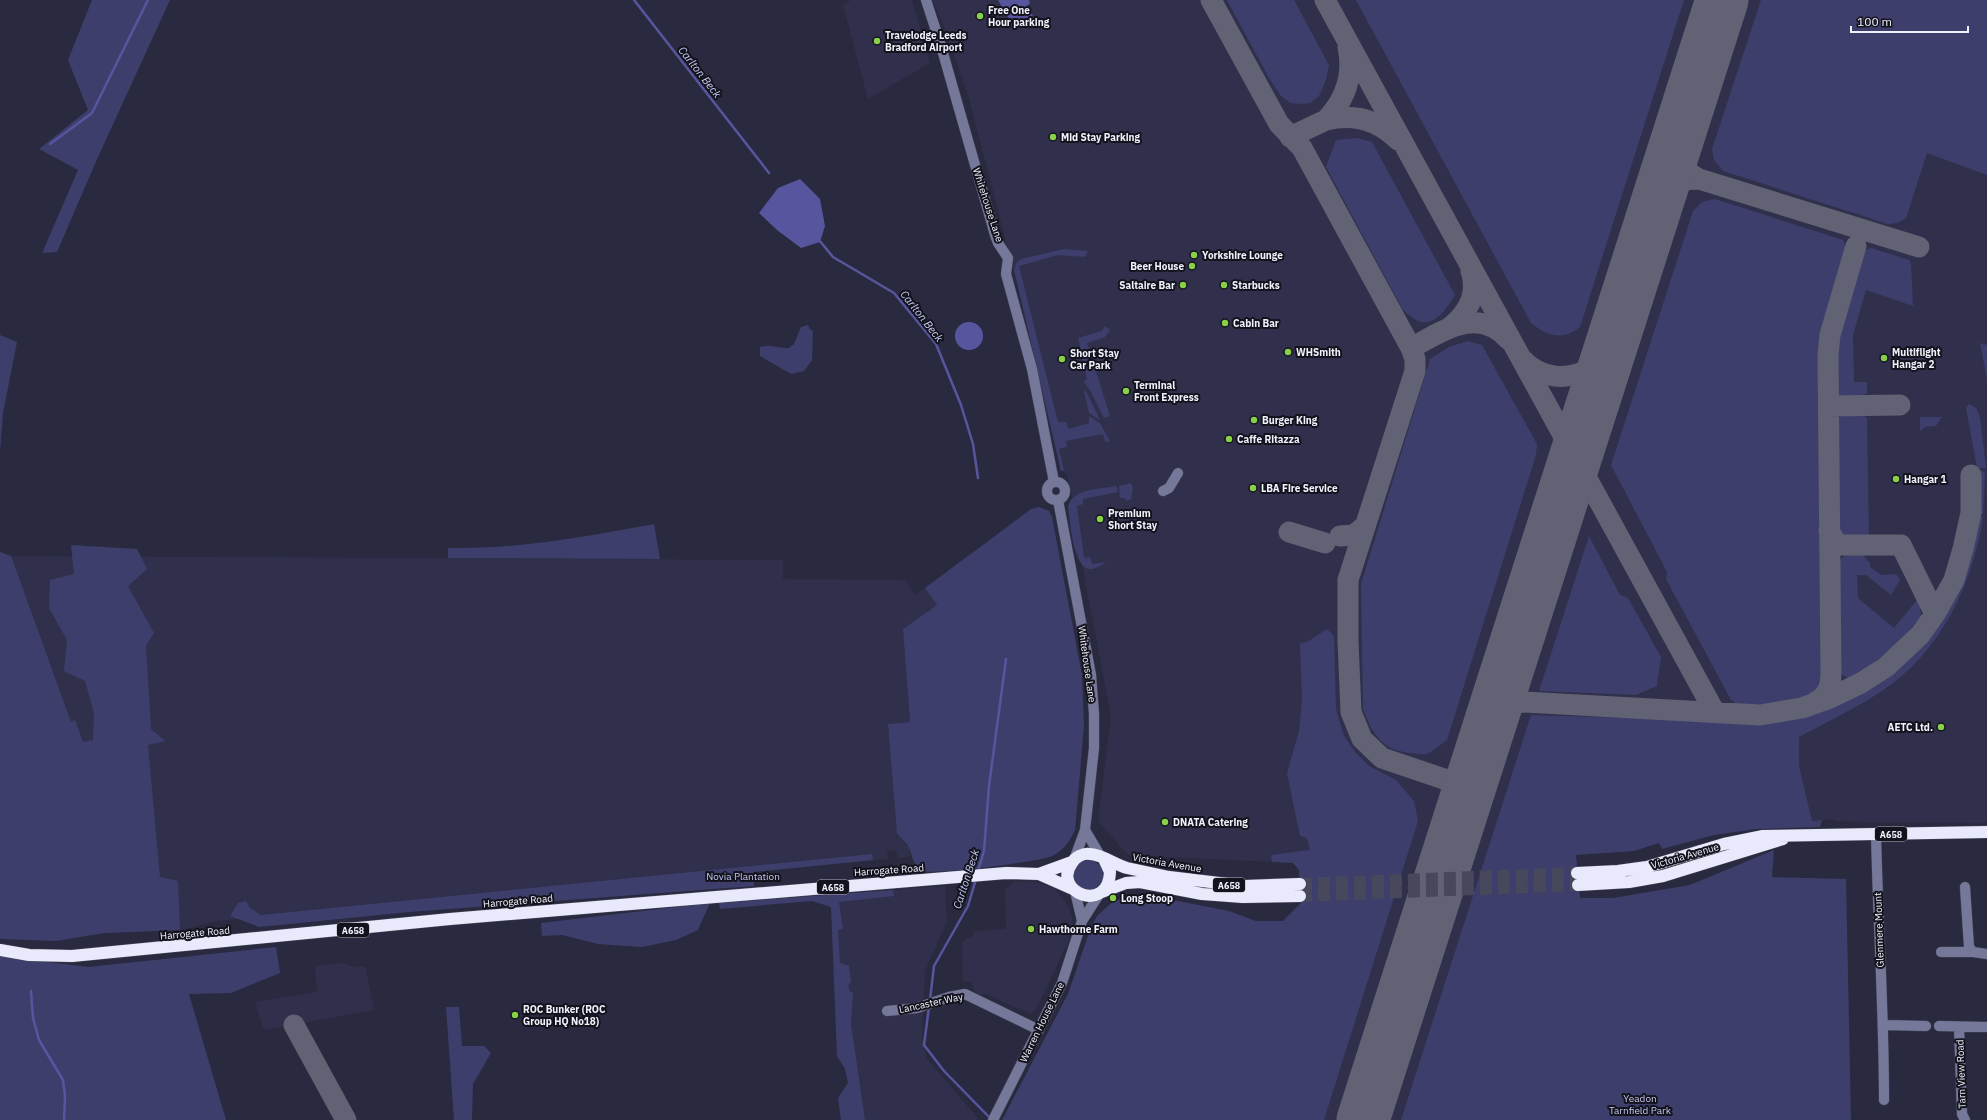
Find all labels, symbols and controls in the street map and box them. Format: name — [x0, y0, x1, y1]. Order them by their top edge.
place label: Free One Hour parking — [988, 4, 1050, 29]
scale bar — [1851, 8, 1968, 34]
marker: Free One Hour parking — [975, 11, 985, 21]
text: 100 m — [1857, 14, 1892, 29]
place label: Travelodge Leeds Bradford Airport — [885, 29, 967, 54]
marker: Travelodge Leeds Bradford Airport — [872, 36, 882, 46]
water label: Carlton Beck — [675, 43, 725, 101]
place label: Mid Stay Parking — [1061, 131, 1141, 144]
marker: Mid Stay Parking — [1048, 132, 1058, 142]
street label: Whitehouse Lane — [970, 166, 1006, 244]
place label: Yorkshire Lounge — [1202, 249, 1283, 262]
marker: Yorkshire Lounge — [1189, 250, 1199, 260]
place label: Beer House — [1130, 260, 1184, 273]
marker: Beer House — [1187, 261, 1197, 271]
place label: Saltaire Bar — [1119, 279, 1175, 292]
place label: Starbucks — [1232, 279, 1280, 292]
marker: Saltaire Bar — [1178, 280, 1188, 290]
marker: Starbucks — [1219, 280, 1229, 290]
water label: Carlton Beck — [897, 287, 947, 345]
place label: Cabin Bar — [1233, 317, 1279, 330]
marker: Cabin Bar — [1220, 318, 1230, 328]
place label: WHSmith — [1296, 346, 1341, 359]
place label: Multiflight Hangar 2 — [1892, 346, 1941, 371]
place label: Short Stay Car Park — [1070, 347, 1120, 372]
marker: WHSmith — [1283, 347, 1293, 357]
marker: Multiflight Hangar 2 — [1879, 353, 1889, 363]
marker: Short Stay Car Park — [1057, 354, 1067, 364]
place label: Terminal Front Express — [1134, 379, 1199, 404]
marker: Terminal Front Express — [1121, 386, 1131, 396]
place label: Burger King — [1262, 414, 1318, 427]
marker: Burger King — [1249, 415, 1259, 425]
place label: Caffe Ritazza — [1237, 433, 1300, 446]
marker: Caffe Ritazza — [1224, 434, 1234, 444]
place label: Hangar 1 — [1904, 473, 1946, 486]
marker: Hangar 1 — [1891, 474, 1901, 484]
place label: LBA Fire Service — [1261, 482, 1338, 495]
marker: LBA Fire Service — [1248, 483, 1258, 493]
place label: Premium Short Stay — [1108, 507, 1158, 532]
marker: Premium Short Stay — [1095, 514, 1105, 524]
street label: Whitehouse Lane — [1075, 625, 1099, 704]
place label: AETC Ltd. — [1888, 721, 1933, 734]
marker: AETC Ltd. — [1936, 722, 1946, 732]
place label: DNATA Catering — [1173, 816, 1248, 829]
marker: DNATA Catering — [1160, 817, 1170, 827]
road number: A658 — [1875, 827, 1907, 841]
street label: Victoria Avenue — [1650, 840, 1721, 872]
water label: Carlton Beck — [950, 847, 982, 911]
street label: Victoria Avenue — [1131, 851, 1203, 876]
street label: Harrogate Road — [854, 861, 924, 879]
park label: Novia Plantation — [706, 870, 780, 883]
road number: A658 — [1213, 878, 1245, 892]
road number: A658 — [817, 880, 849, 894]
street label: Harrogate Road — [482, 891, 554, 911]
place label: Long Stoop — [1121, 892, 1173, 905]
street label: Glenmere Mount — [1871, 892, 1887, 968]
marker: Long Stoop — [1108, 893, 1118, 903]
street label: Harrogate Road — [159, 923, 231, 943]
road number: A658 — [337, 923, 369, 937]
place label: Hawthorne Farm — [1039, 923, 1118, 936]
marker: Hawthorne Farm — [1026, 924, 1036, 934]
street label: Warren House Lane — [1017, 979, 1067, 1064]
street label: Lancaster Way — [898, 990, 964, 1016]
place label: ROC Bunker (ROC Group HQ No18) — [523, 1003, 606, 1028]
marker: ROC Bunker (ROC Group HQ No18) — [510, 1010, 520, 1020]
street label: Tarn View Road — [1953, 1039, 1969, 1109]
park label: Yeadon Tarnfield Park — [1609, 1092, 1672, 1117]

